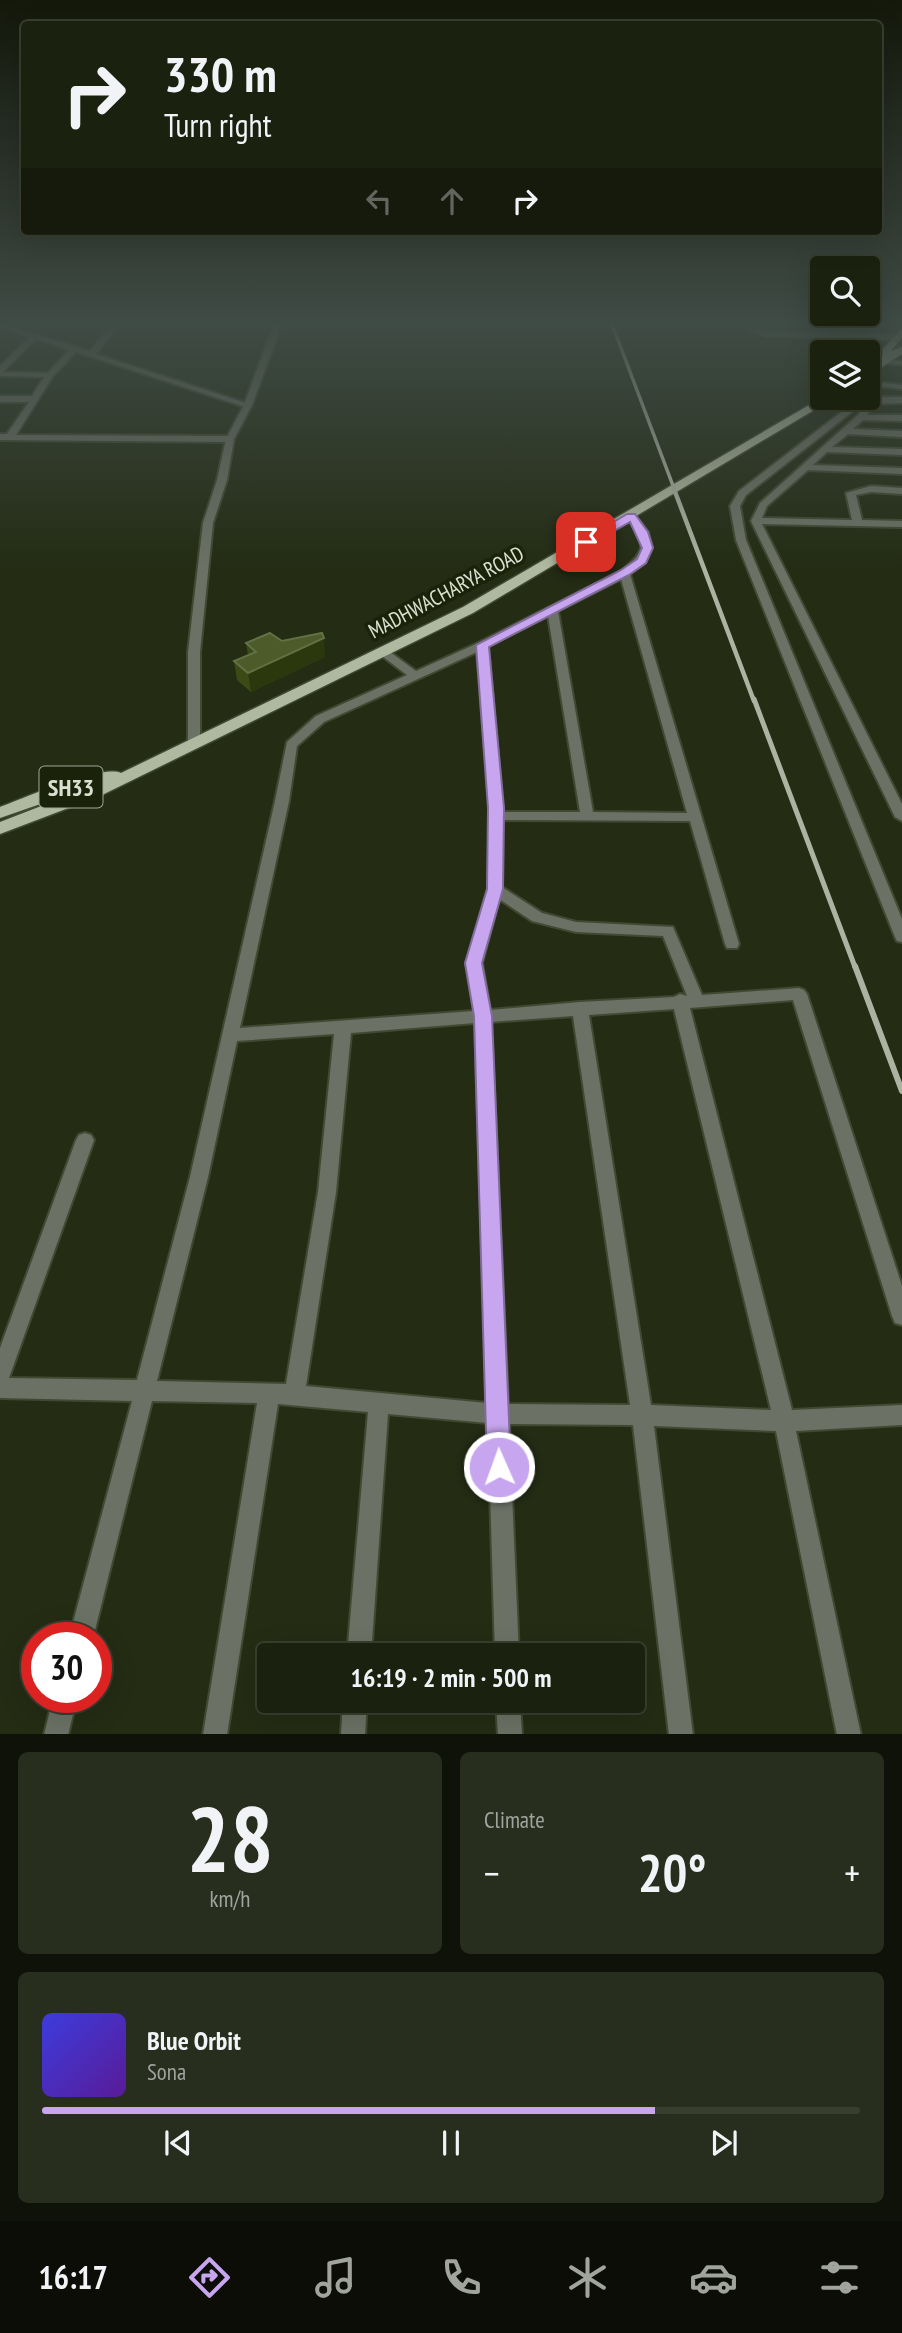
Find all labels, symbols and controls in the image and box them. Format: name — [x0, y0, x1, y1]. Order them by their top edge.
text: 330 m — [164, 42, 277, 106]
icon: right — [49, 49, 140, 140]
text: Turn right — [164, 104, 272, 146]
icon: left — [360, 182, 398, 220]
icon: ahead — [433, 182, 471, 220]
icon: right — [506, 182, 544, 220]
map controls — [810, 256, 880, 410]
button: search — [810, 256, 880, 326]
button: layers — [810, 340, 880, 410]
pin — [556, 512, 616, 572]
icon: arrive — [567, 523, 605, 561]
street label: MADHWACHARYA ROAD — [364, 540, 528, 644]
road number: SH33 — [40, 766, 102, 808]
position arrow — [462, 1430, 536, 1504]
speed limit sign: 30 — [21, 1622, 112, 1713]
text: 16:19 · 2 min · 500 m — [351, 1661, 551, 1694]
text: 28 — [187, 1779, 274, 1897]
text: Climate — [484, 1805, 545, 1834]
text: 20° — [638, 1839, 706, 1906]
text: − — [484, 1848, 500, 1897]
text: + — [844, 1848, 860, 1897]
text: km/h — [210, 1884, 250, 1913]
text: Blue Orbit — [147, 2024, 241, 2057]
text: Sona — [147, 2057, 186, 2086]
icon: previous — [159, 2124, 197, 2162]
icon: pause — [432, 2124, 470, 2162]
icon: next — [705, 2124, 743, 2162]
icon: directions — [185, 2253, 234, 2302]
icon: music — [311, 2253, 360, 2302]
icon: phone — [437, 2253, 486, 2302]
icon: climate — [563, 2253, 612, 2302]
icon: car — [689, 2253, 738, 2302]
icon: filters — [815, 2253, 864, 2302]
text: 16:17 — [38, 2256, 108, 2298]

